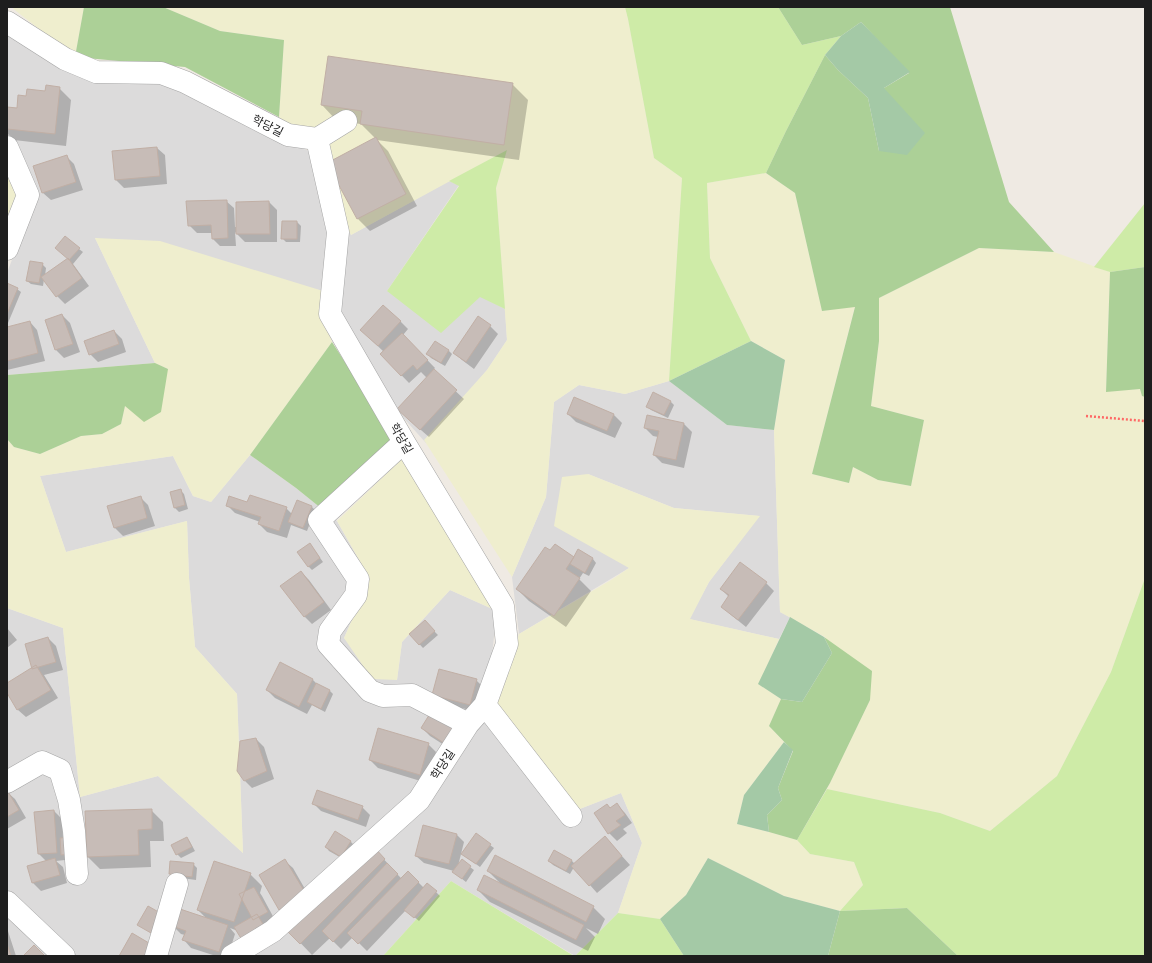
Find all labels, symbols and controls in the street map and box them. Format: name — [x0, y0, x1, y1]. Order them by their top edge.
street label: 학당길 — [250, 111, 286, 139]
street label: 학당길 — [388, 420, 416, 456]
street label: 학당길 — [427, 746, 457, 782]

